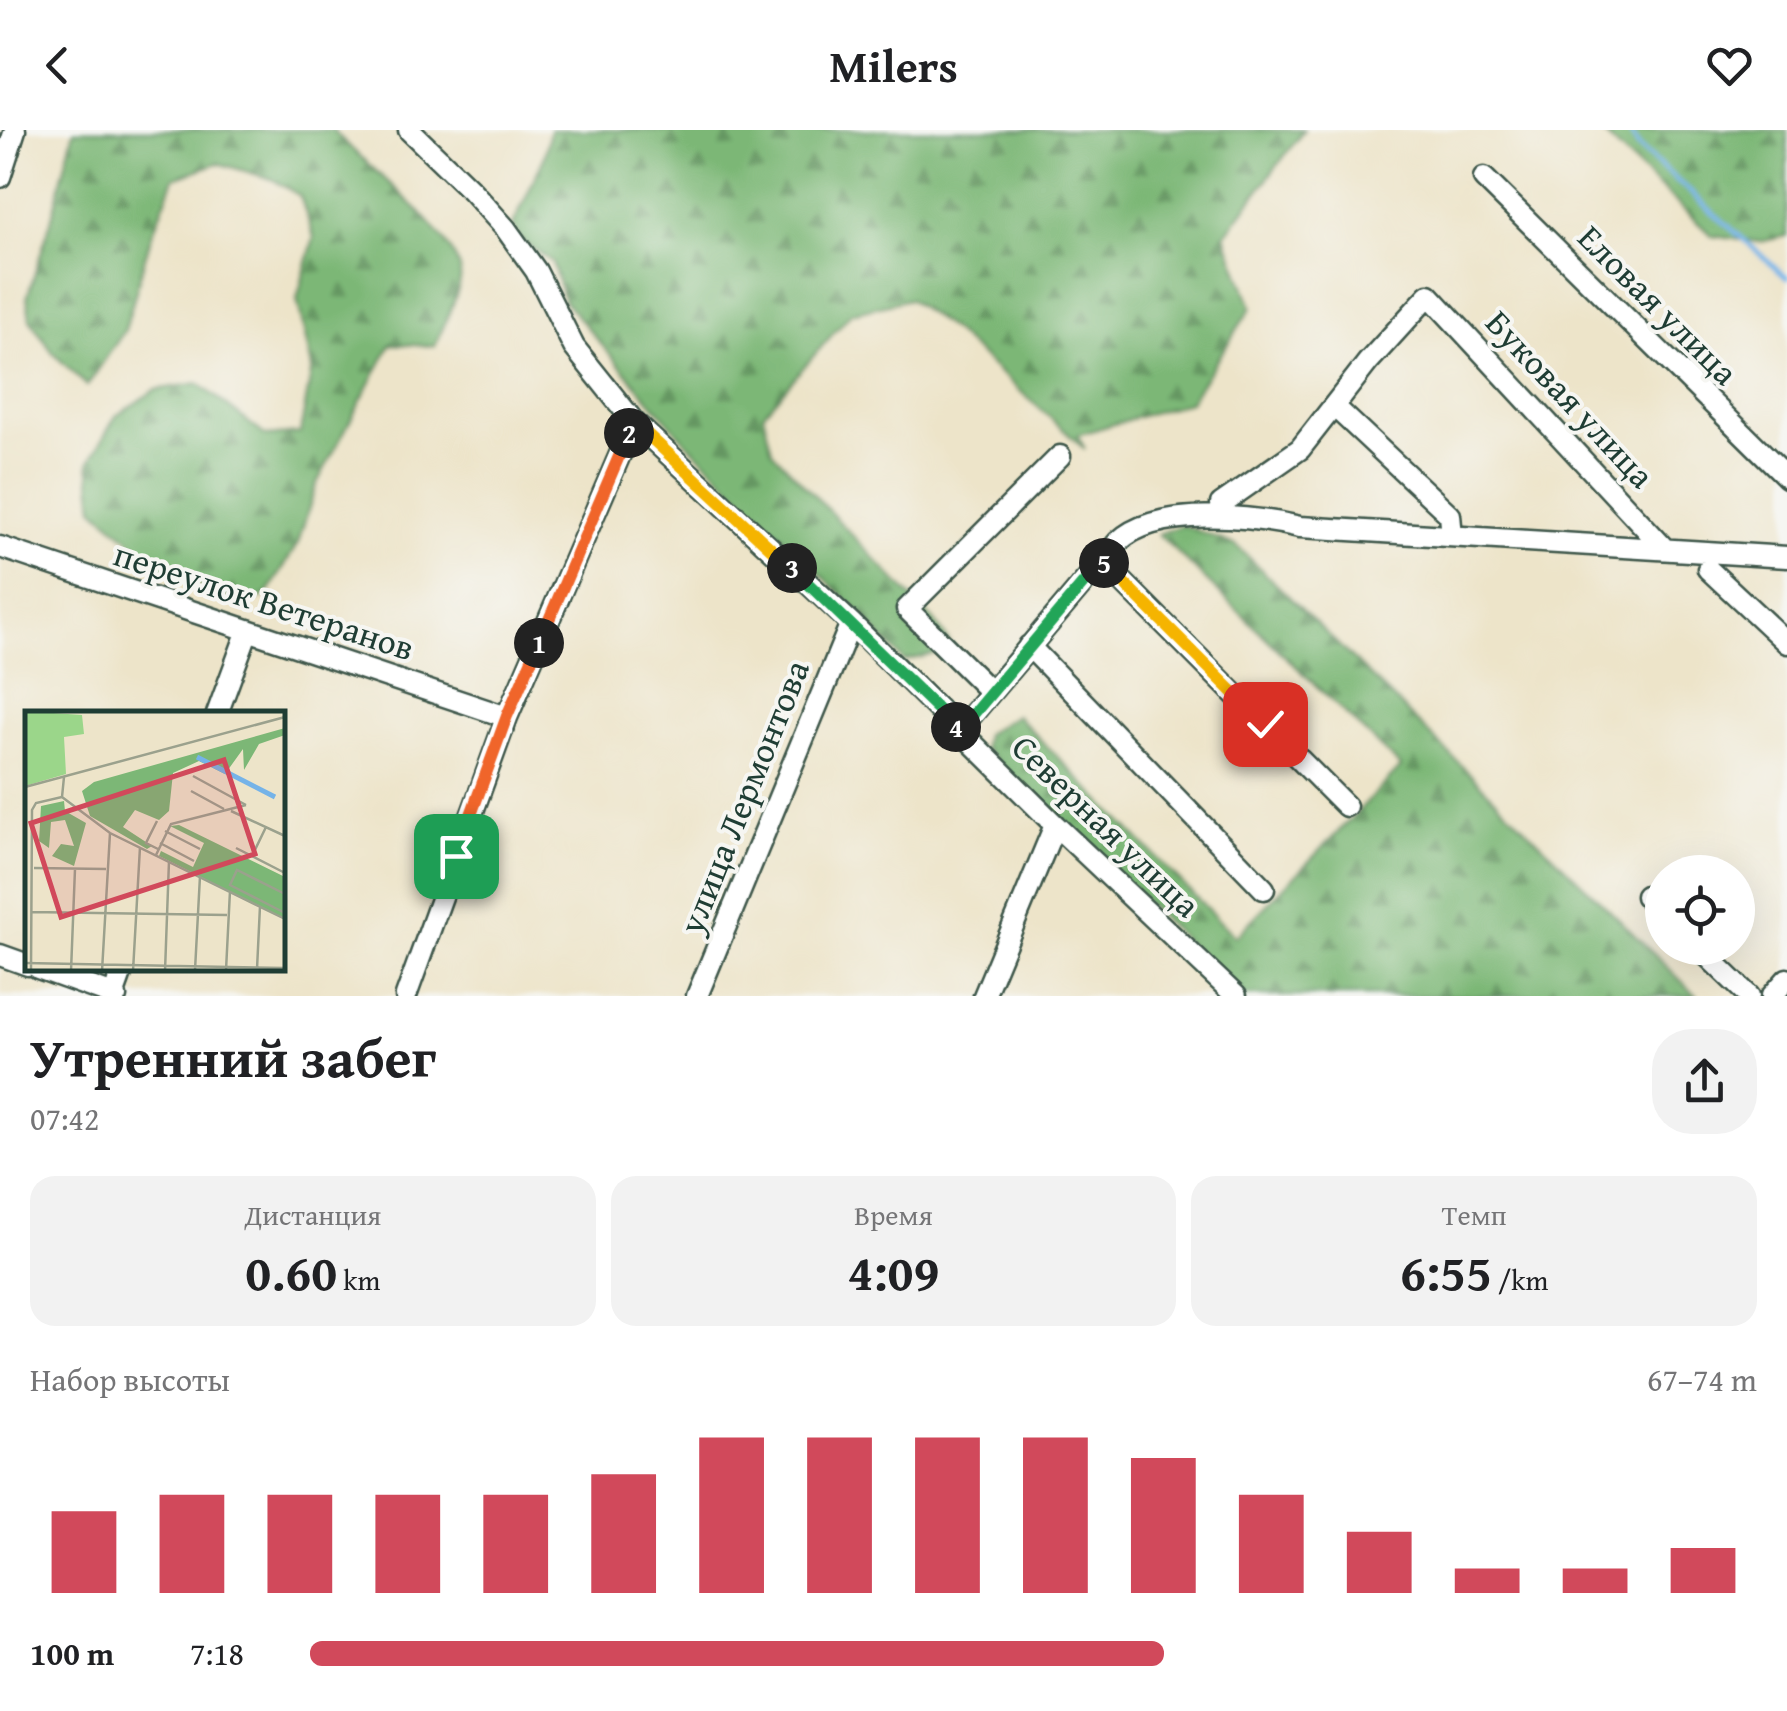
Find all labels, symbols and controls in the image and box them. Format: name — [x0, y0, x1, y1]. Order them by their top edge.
text: Milers — [829, 33, 958, 98]
icon: back — [30, 38, 85, 93]
icon: heart — [1702, 38, 1757, 93]
street label: Еловая улица — [1567, 213, 1750, 397]
street label: Буковая улица — [1474, 298, 1667, 499]
pin: 2 — [604, 408, 654, 458]
text: 2 — [622, 412, 636, 453]
street label: переулок Ветеранов — [108, 528, 421, 673]
pin: 5 — [1079, 538, 1129, 588]
text: 5 — [1097, 542, 1111, 583]
pin: 3 — [767, 543, 817, 593]
text: 3 — [785, 547, 799, 588]
pin: 1 — [514, 618, 564, 668]
text: 1 — [532, 622, 546, 663]
street label: улица Лермонтова — [665, 652, 822, 942]
pin — [1223, 682, 1308, 767]
icon: check — [1238, 697, 1293, 752]
pin: 4 — [931, 702, 981, 752]
text: 4 — [949, 706, 963, 747]
inset map — [25, 711, 285, 971]
street label: Северная улица — [1001, 722, 1212, 929]
pin — [414, 814, 499, 899]
icon: arrive — [429, 829, 484, 884]
map controls — [1645, 855, 1755, 965]
button: locate — [1645, 855, 1755, 965]
text: Утренний забег — [30, 1017, 436, 1097]
button: share — [1652, 1029, 1757, 1134]
text: 07:42 — [30, 1095, 99, 1142]
text: Дистанция — [244, 1194, 381, 1235]
text: Время — [854, 1194, 933, 1235]
text: Темп — [1442, 1194, 1506, 1235]
text: 0.60 — [245, 1235, 337, 1308]
text: 4:09 — [848, 1235, 939, 1308]
text: 6:55 — [1400, 1235, 1492, 1308]
text: km — [337, 1259, 380, 1300]
text: /km — [1492, 1259, 1548, 1300]
text: Набор высоты — [30, 1356, 230, 1403]
text: 67–74 m — [1647, 1356, 1757, 1403]
text: 100 m — [30, 1630, 114, 1677]
text: 7:18 — [190, 1630, 244, 1677]

